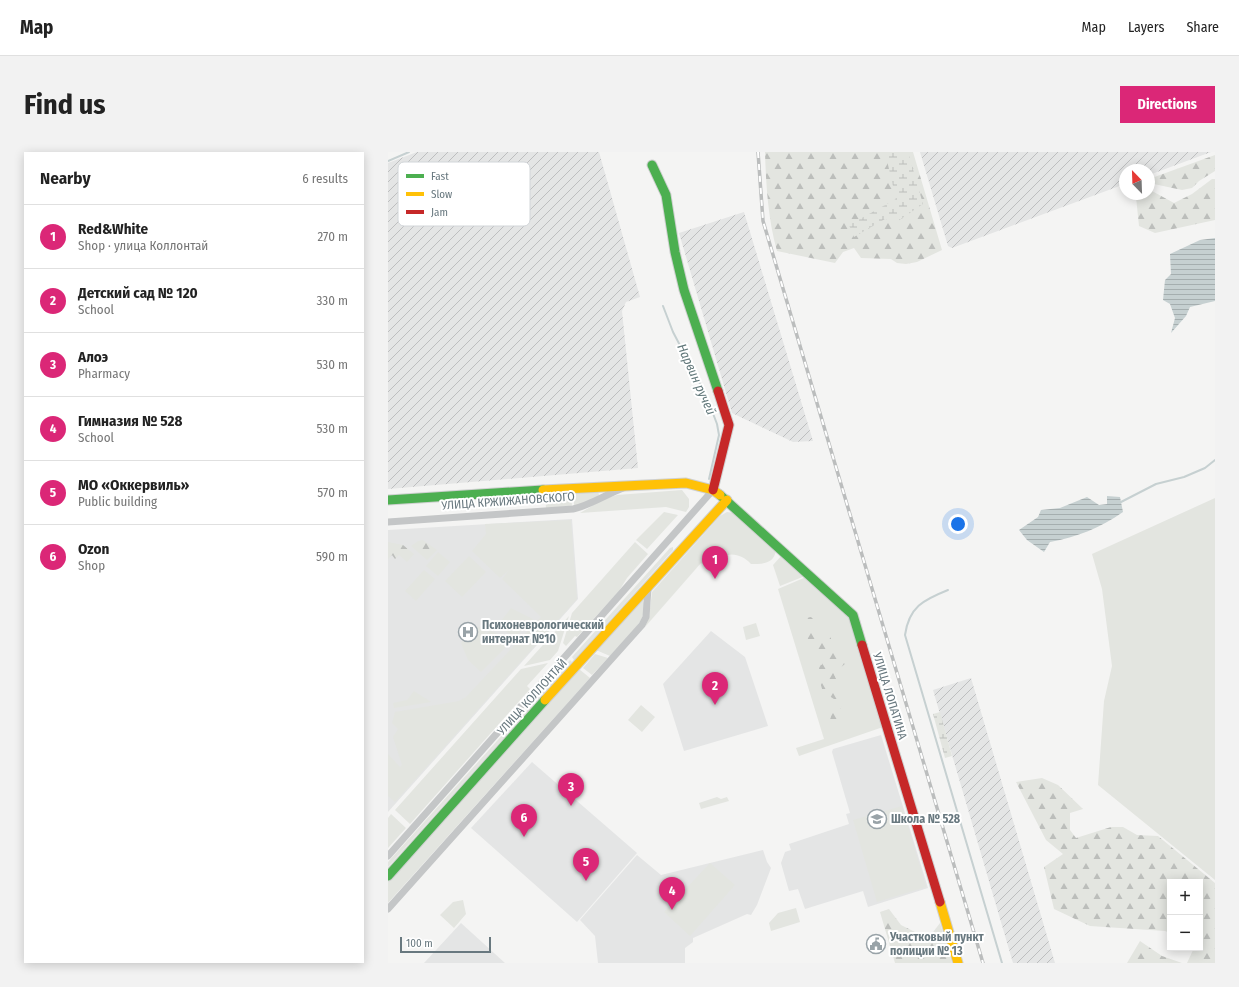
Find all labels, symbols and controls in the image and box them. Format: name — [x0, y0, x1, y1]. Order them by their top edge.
text: Map — [20, 16, 53, 39]
text: Map — [1082, 19, 1106, 36]
text: Layers — [1128, 19, 1164, 36]
text: Share — [1186, 19, 1219, 36]
button: Directions — [1120, 86, 1215, 123]
text: Find us — [24, 88, 106, 121]
legend — [398, 162, 530, 226]
north arrow — [1119, 164, 1155, 200]
text: Nearby — [40, 168, 91, 189]
text: Fast — [431, 170, 449, 183]
text: 6 results — [302, 171, 348, 186]
text: Slow — [431, 188, 452, 201]
text: Jam — [431, 206, 448, 219]
text: Red&White — [78, 220, 148, 238]
text: 1 — [50, 229, 56, 244]
text: 270 m — [317, 229, 348, 244]
text: Shop · улица Коллонтай — [78, 238, 208, 253]
text: Детский сад № 120 — [78, 284, 198, 302]
text: 2 — [50, 293, 56, 308]
text: 330 m — [316, 293, 348, 308]
text: School — [78, 302, 114, 317]
water label: Нарвин ручей — [674, 341, 719, 417]
text: Алоэ — [78, 348, 108, 366]
text: 3 — [50, 357, 56, 372]
text: 530 m — [316, 357, 348, 372]
text: Pharmacy — [78, 366, 130, 381]
text: Гимназия № 528 — [78, 412, 182, 430]
text: 4 — [50, 421, 56, 436]
text: 530 m — [316, 421, 348, 436]
text: School — [78, 430, 114, 445]
text: МО «Оккервиль» — [78, 476, 189, 494]
text: 5 — [50, 485, 56, 500]
text: 570 m — [317, 485, 348, 500]
street label: УЛИЦА КРЖИЖАНОВСКОГО — [440, 489, 575, 513]
text: Public building — [78, 494, 157, 509]
your location — [948, 514, 968, 534]
text: Ozon — [78, 540, 109, 558]
pin: 1 — [702, 546, 728, 579]
text: 6 — [50, 549, 56, 564]
text: 590 m — [316, 549, 348, 564]
text: Shop — [78, 558, 105, 573]
place label: Психоневрологический интернат №10 — [482, 618, 604, 646]
hospital icon: Психоневрологический интернат №10 — [457, 621, 479, 643]
street label: УЛИЦА ЛОПАТИНА — [870, 650, 910, 742]
street label: УЛИЦА КОЛЛОНТАЙ — [493, 655, 570, 739]
pin: 2 — [702, 672, 728, 705]
pin: 3 — [558, 773, 584, 806]
pin: 6 — [511, 804, 537, 837]
school or university icon: Школа № 528 — [866, 808, 888, 830]
place label: Школа № 528 — [891, 812, 961, 826]
pin: 5 — [573, 848, 599, 881]
pin: 4 — [659, 877, 685, 910]
map controls — [1167, 879, 1203, 951]
button: + — [1167, 879, 1203, 915]
button: − — [1167, 915, 1203, 951]
place label: Участковый пункт полиции № 13 — [889, 930, 984, 958]
public building icon: Участковый пункт полиции № 13 — [865, 933, 887, 955]
scale bar — [400, 935, 491, 954]
text: 100 m — [406, 937, 433, 950]

